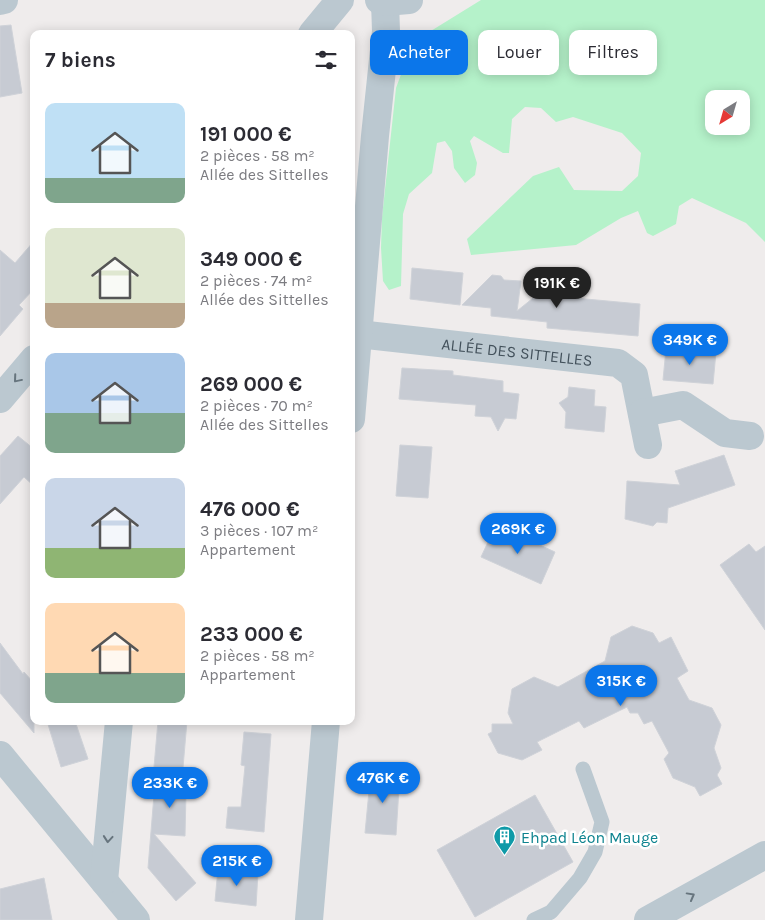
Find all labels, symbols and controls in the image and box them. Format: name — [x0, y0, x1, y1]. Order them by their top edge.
chip: Acheter — [370, 30, 468, 75]
chip: Louer — [478, 30, 559, 75]
chip: Filtres — [569, 30, 657, 75]
icon: filters — [312, 46, 340, 74]
text: 7 biens — [45, 48, 116, 72]
north arrow — [705, 90, 750, 135]
map controls — [705, 90, 750, 135]
text: 191 000 € — [200, 122, 292, 146]
icon: home — [85, 123, 145, 183]
text: 2 pièces · 58 m² — [200, 146, 315, 165]
text: Allée des Sittelles — [200, 165, 329, 184]
text: 349 000 € — [200, 247, 302, 271]
icon: home — [85, 248, 145, 308]
pin: 191K € — [516, 266, 598, 309]
text: 2 pièces · 74 m² — [200, 271, 312, 290]
text: 191K € — [534, 273, 580, 292]
text: Allée des Sittelles — [200, 290, 329, 309]
pin: 349K € — [649, 324, 731, 366]
text: 349K € — [663, 330, 717, 349]
street label: ALLÉE DES SITTELLES — [440, 334, 594, 370]
text: 269 000 € — [200, 372, 302, 396]
one-way arrow — [14, 373, 23, 382]
icon: home — [85, 373, 145, 433]
text: 2 pièces · 70 m² — [200, 396, 313, 415]
text: Allée des Sittelles — [200, 415, 329, 434]
text: 476 000 € — [200, 497, 299, 521]
icon: home — [85, 498, 145, 558]
pin: 269K € — [477, 512, 559, 555]
text: 269K € — [491, 519, 545, 538]
text: 3 pièces · 107 m² — [200, 521, 318, 540]
text: Appartement — [200, 540, 296, 559]
text: 233 000 € — [200, 622, 303, 646]
icon: home — [85, 623, 145, 683]
text: 2 pièces · 58 m² — [200, 646, 315, 665]
pin: 315K € — [580, 664, 662, 707]
text: Appartement — [200, 665, 296, 684]
text: 315K € — [596, 671, 646, 690]
pin: 476K € — [342, 762, 424, 804]
pin: 233K € — [129, 766, 211, 809]
text: 476K € — [357, 768, 409, 787]
text: 233K € — [143, 773, 197, 792]
building icon: Ehpad Léon Mauge — [493, 825, 517, 856]
place label: Ehpad Léon Mauge — [521, 828, 658, 847]
one-way arrow — [102, 836, 113, 844]
pin: 215K € — [196, 844, 278, 887]
text: 215K € — [212, 851, 262, 870]
one-way arrow — [686, 893, 695, 903]

